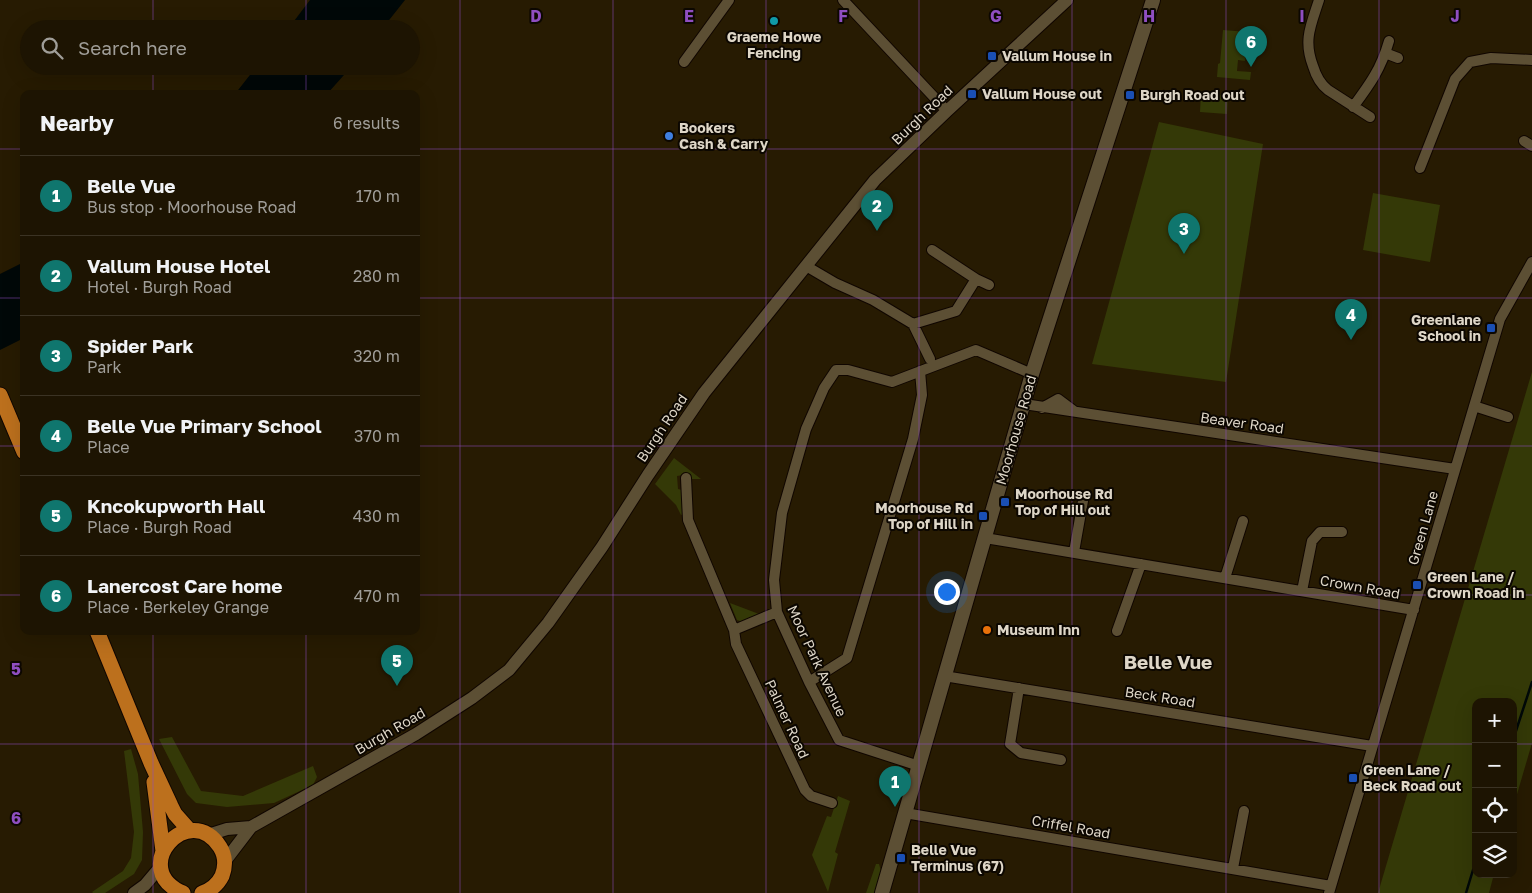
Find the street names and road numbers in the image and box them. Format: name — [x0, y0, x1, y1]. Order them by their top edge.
street label: Burgh Road — [888, 81, 956, 148]
street label: Moorhouse Road — [992, 373, 1039, 487]
street label: Burgh Road — [633, 391, 690, 465]
street label: Beaver Road — [1199, 408, 1285, 437]
street label: Green Lane — [1404, 489, 1441, 567]
street label: Crown Road — [1319, 571, 1401, 602]
street label: Moor Park Avenue — [784, 602, 851, 719]
street label: Palmer Road — [762, 677, 813, 761]
street label: Beck Road — [1124, 683, 1196, 710]
street label: Burgh Road — [352, 704, 428, 757]
street label: Criffel Road — [1031, 811, 1112, 842]

